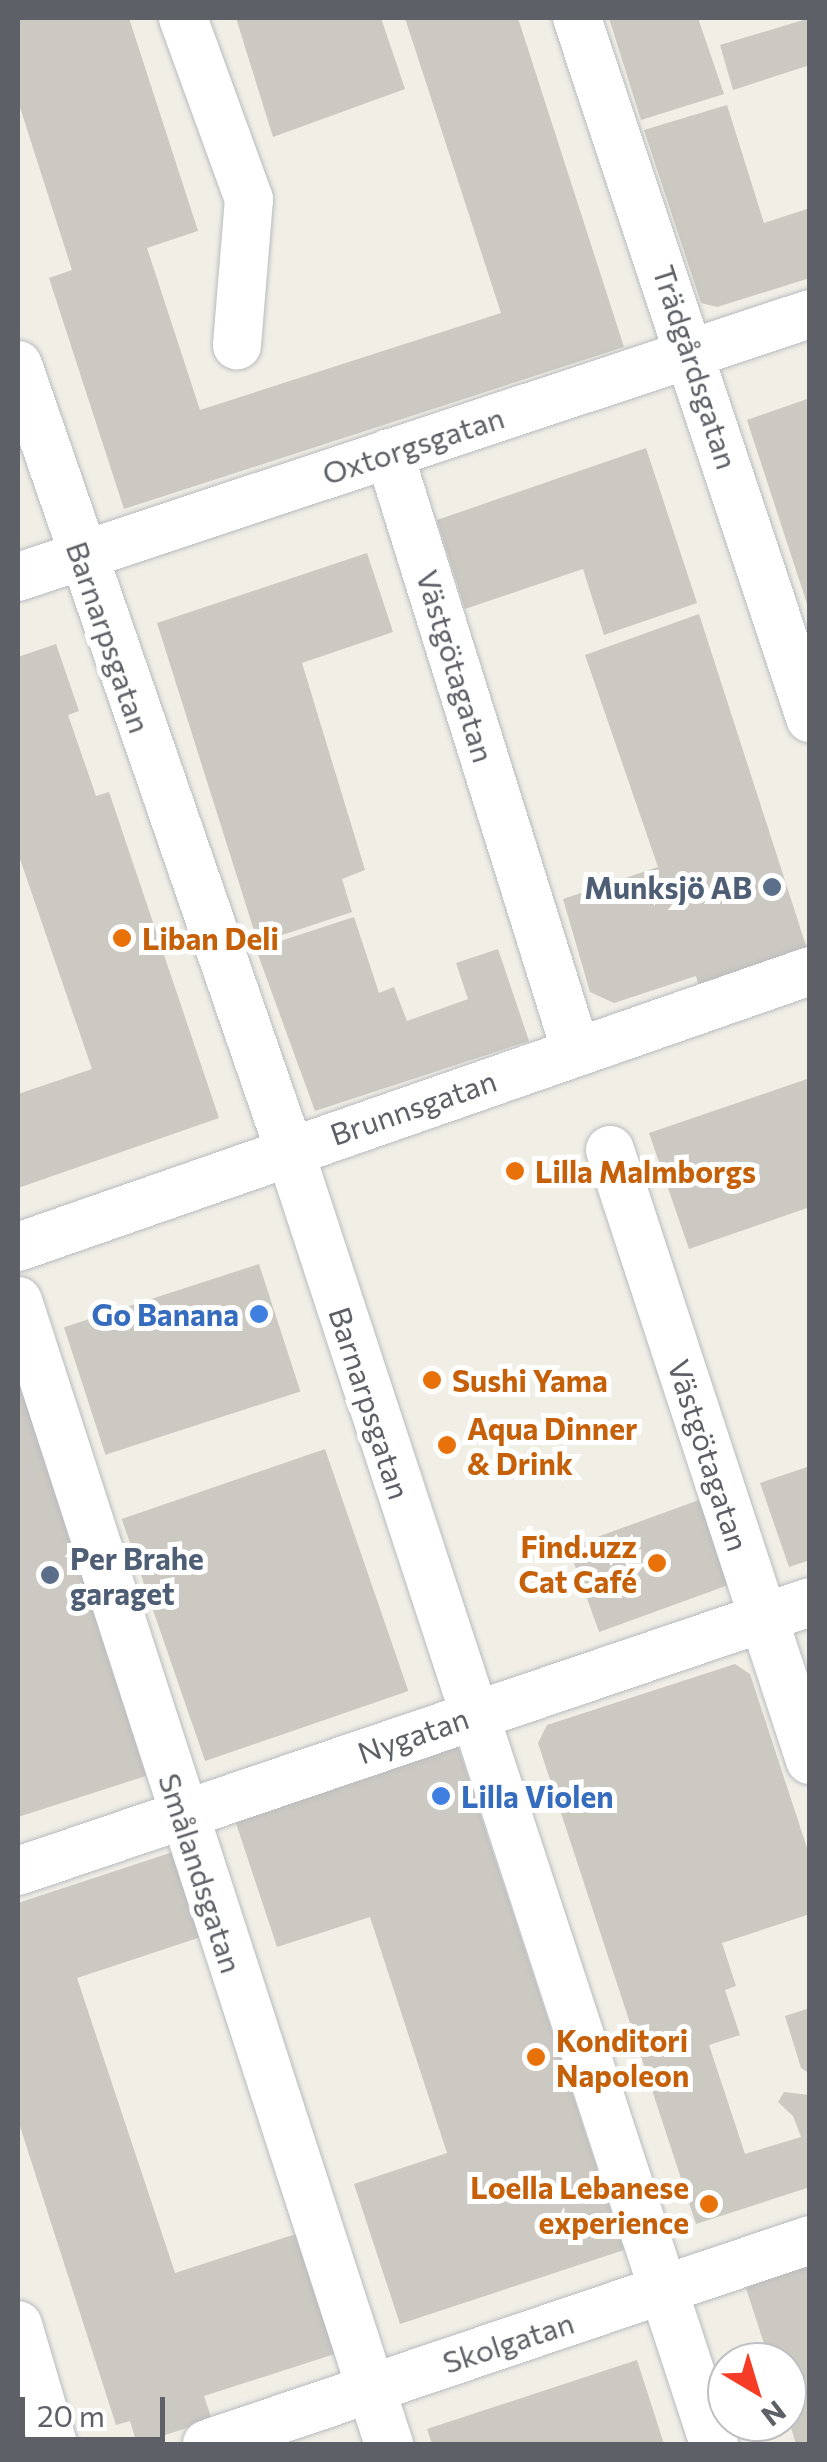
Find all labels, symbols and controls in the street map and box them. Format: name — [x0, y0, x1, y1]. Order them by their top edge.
street label: Trädgårdsgatan — [646, 261, 746, 473]
street label: Oxtorgsgatan — [318, 399, 508, 491]
street label: Barnarpsgatan — [59, 537, 159, 737]
street label: Västgötagatan — [410, 566, 502, 766]
place label: Munksjö AB — [584, 869, 752, 905]
marker: Munksjö AB — [761, 876, 783, 898]
place label: Liban Deli — [142, 920, 279, 956]
marker: Liban Deli — [111, 927, 133, 949]
street label: Brunnsgatan — [325, 1062, 501, 1152]
place label: Lilla Malmborgs — [535, 1153, 756, 1189]
marker: Lilla Malmborgs — [504, 1160, 526, 1182]
place label: Go Banana — [91, 1296, 239, 1332]
street label: Barnarpsgatan — [322, 1302, 418, 1504]
marker: Go Banana — [248, 1303, 270, 1325]
street label: Västgötagatan — [661, 1355, 757, 1555]
place label: Sushi Yama — [452, 1362, 608, 1398]
marker: Sushi Yama — [421, 1369, 443, 1391]
place label: Aqua Dinner & Drink — [467, 1410, 637, 1480]
marker: Aqua Dinner & Drink — [436, 1434, 458, 1456]
place label: Find.uzz Cat Café — [518, 1528, 637, 1598]
place label: Per Brahe garaget — [70, 1540, 204, 1610]
marker: Find.uzz Cat Café — [646, 1552, 668, 1574]
marker: Per Brahe garaget — [39, 1564, 61, 1586]
street label: Nygatan — [353, 1699, 473, 1771]
street label: Smålandsgatan — [152, 1769, 250, 1977]
place label: Lilla Violen — [461, 1778, 614, 1814]
marker: Lilla Violen — [430, 1785, 452, 1807]
place label: Konditori Napoleon — [556, 2022, 689, 2092]
marker: Konditori Napoleon — [525, 2046, 547, 2068]
place label: Loella Lebanese experience — [470, 2169, 689, 2240]
marker: Loella Lebanese experience — [698, 2193, 720, 2215]
street label: Skolgatan — [438, 2304, 578, 2380]
north arrow — [707, 2342, 807, 2442]
scale bar — [25, 2377, 170, 2439]
text: N — [755, 2394, 793, 2434]
text: 20 m — [37, 2396, 105, 2433]

